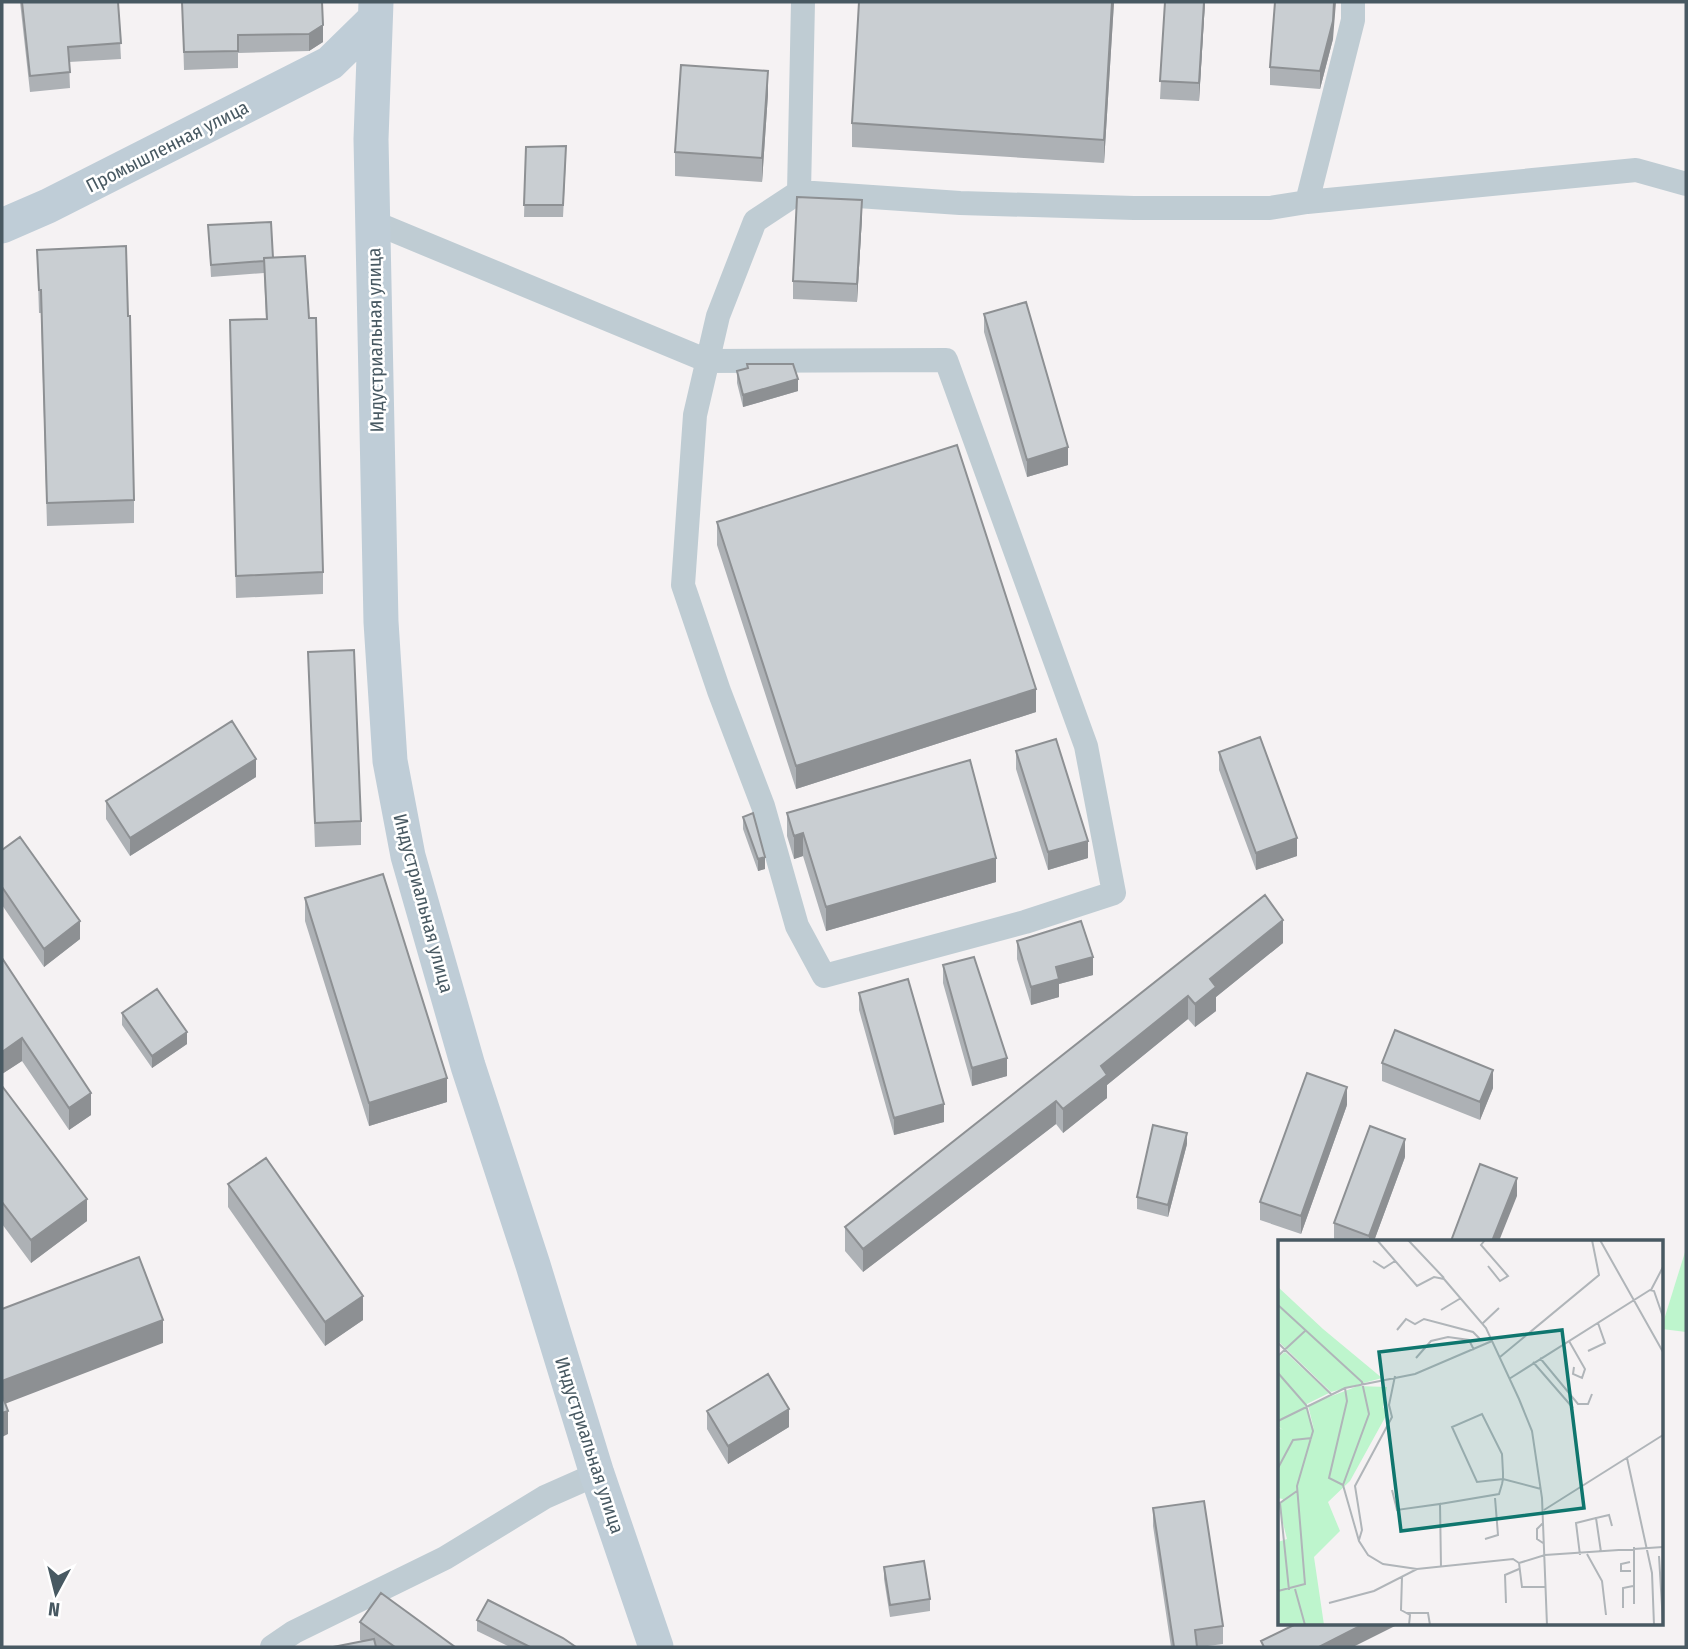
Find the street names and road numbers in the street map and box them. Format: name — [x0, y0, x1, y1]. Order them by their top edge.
street label: Промышленная улица — [82, 95, 252, 197]
street label: Индустриальная улица — [362, 248, 389, 432]
street label: Индустриальная улица — [389, 811, 459, 995]
street label: Индустриальная улица — [550, 1354, 629, 1536]

